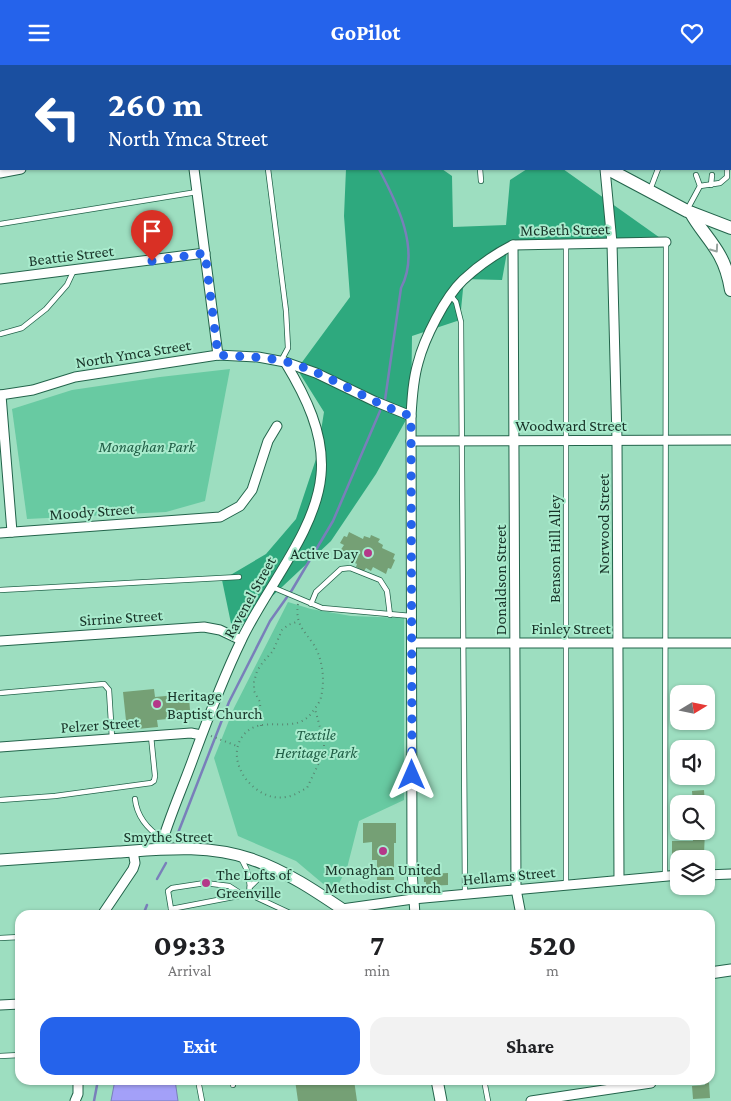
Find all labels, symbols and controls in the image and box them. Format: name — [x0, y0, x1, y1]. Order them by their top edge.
icon: menu — [25, 19, 53, 47]
icon: heart — [678, 19, 706, 47]
text: GoPilot — [331, 20, 401, 45]
icon: left — [25, 85, 90, 150]
text: 260 m — [108, 85, 203, 124]
text: North Ymca Street — [108, 126, 268, 151]
pin — [131, 210, 173, 261]
icon: arrive — [138, 217, 166, 245]
street label: McBeth Street — [520, 220, 611, 239]
street label: Beattie Street — [28, 242, 115, 269]
one-way arrow — [709, 244, 718, 253]
street label: North Ymca Street — [74, 336, 193, 371]
street label: Woodward Street — [515, 417, 628, 434]
park label: Monaghan Park — [98, 438, 196, 456]
street label: Norwood Street — [595, 473, 612, 574]
street label: Benson Hill Alley — [546, 494, 564, 603]
street label: Moody Street — [49, 500, 136, 524]
street label: Donaldson Street — [492, 524, 509, 635]
place label: Active Day — [290, 545, 359, 563]
marker: Active Day — [362, 547, 374, 559]
street label: Ravenel Street — [220, 553, 279, 641]
street label: Sirrine Street — [79, 606, 164, 629]
street label: Finley Street — [531, 620, 612, 638]
north arrow — [670, 685, 715, 730]
map controls — [670, 685, 715, 895]
place label: Heritage Baptist Church — [167, 687, 263, 723]
marker: Heritage Baptist Church — [151, 698, 163, 710]
street label: Pelzer Street — [60, 713, 141, 736]
park label: Textile Heritage Park — [275, 726, 358, 762]
button: sound — [670, 740, 715, 785]
position arrow — [385, 748, 437, 800]
button: search — [670, 795, 715, 840]
street label: Smythe Street — [123, 828, 213, 846]
marker: Monaghan United Methodist Church — [377, 845, 389, 857]
button: layers — [670, 850, 715, 895]
place label: Monaghan United Methodist Church — [325, 861, 442, 896]
street label: Hellams Street — [462, 863, 557, 888]
place label: The Lofts of Greenville — [216, 866, 292, 901]
marker: The Lofts of Greenville — [200, 877, 212, 889]
text: 09:33 — [154, 928, 226, 961]
text: 7 — [370, 928, 384, 961]
text: 520 — [529, 928, 576, 961]
text: Arrival — [168, 962, 211, 979]
text: min — [364, 962, 390, 979]
text: m — [546, 962, 559, 979]
button: Exit — [40, 1017, 360, 1075]
button: Share — [370, 1017, 690, 1075]

